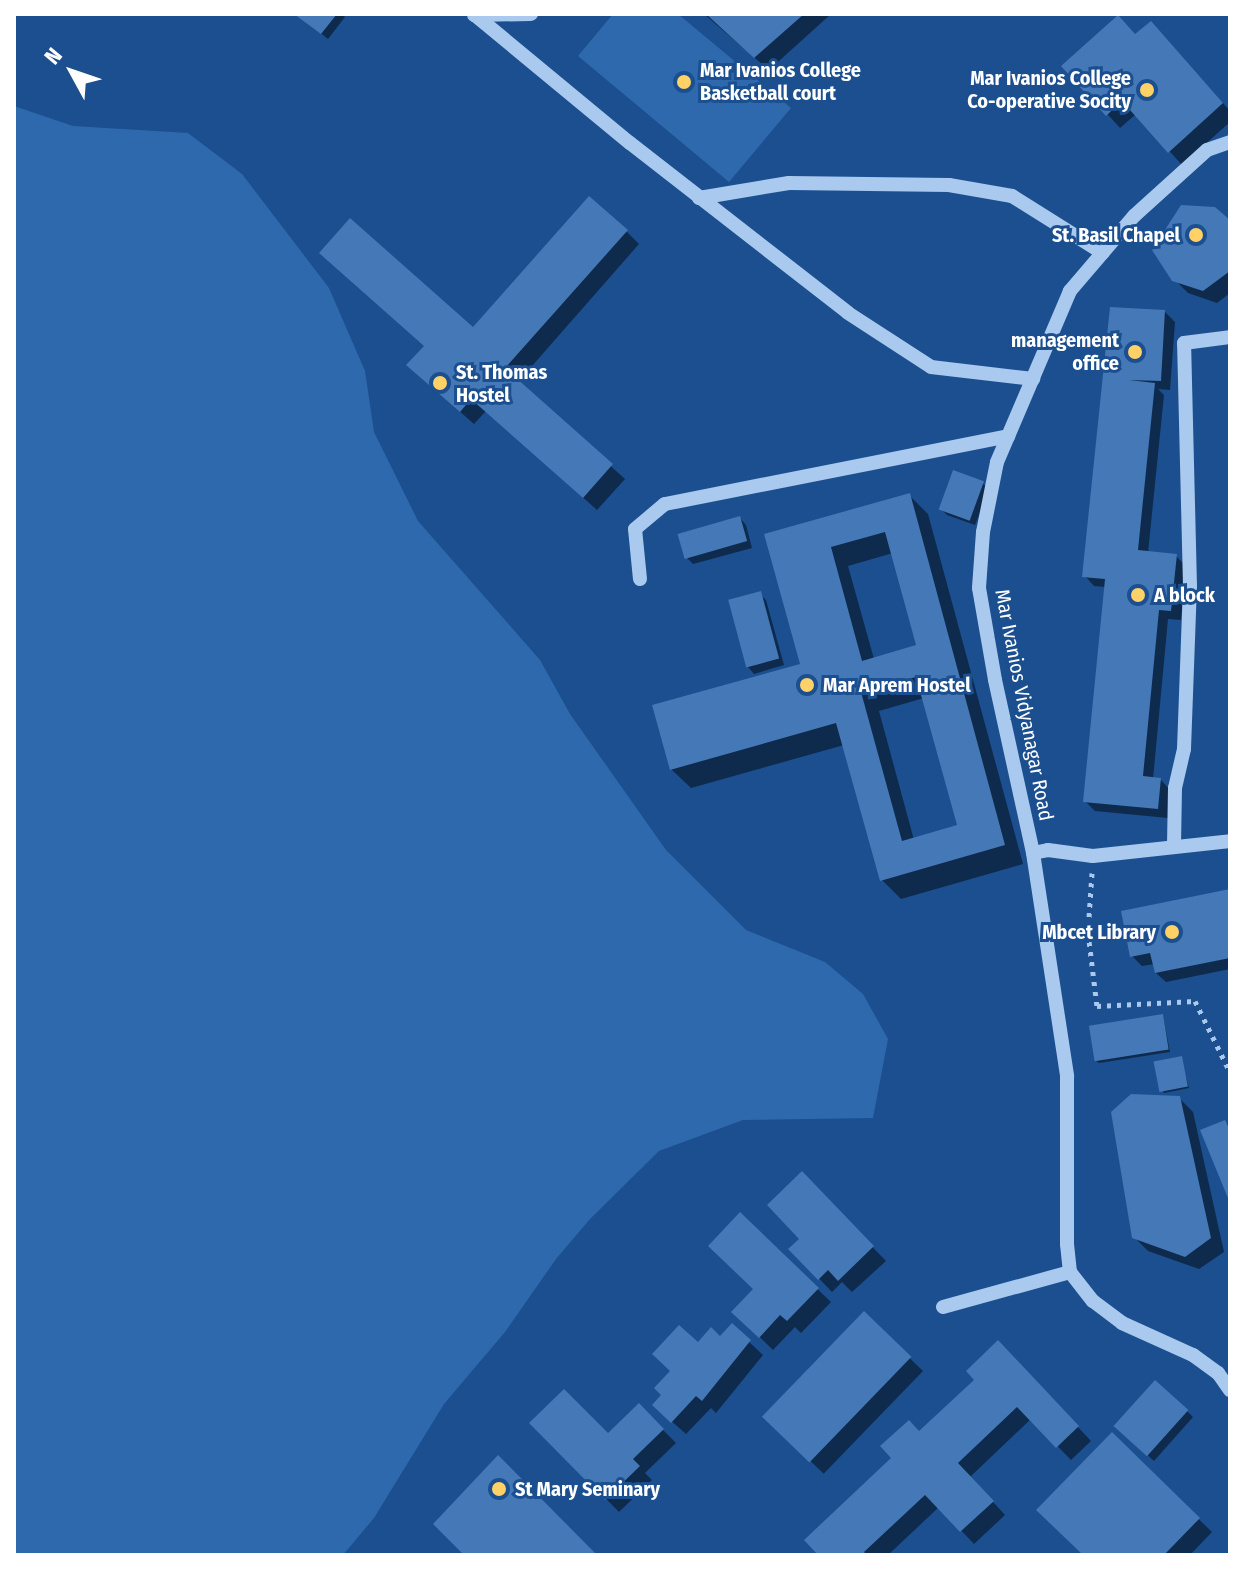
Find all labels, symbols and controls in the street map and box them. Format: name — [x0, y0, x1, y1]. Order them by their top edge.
north arrow — [32, 32, 112, 112]
text: N — [39, 43, 68, 70]
place label: Mar Ivanios College Basketball court — [700, 58, 861, 105]
place label: Mar Ivanios College Co-operative Socity — [967, 66, 1131, 113]
marker: Mar Ivanios College Basketball court — [675, 73, 693, 91]
marker: Mar Ivanios College Co-operative Socity — [1138, 81, 1156, 99]
place label: St. Basil Chapel — [1052, 223, 1180, 247]
marker: St. Basil Chapel — [1187, 226, 1205, 244]
place label: management office — [1011, 328, 1119, 375]
marker: management office — [1126, 343, 1144, 361]
place label: St. Thomas Hostel — [456, 360, 547, 407]
marker: St. Thomas Hostel — [431, 374, 449, 392]
place label: A block — [1154, 583, 1215, 607]
marker: A block — [1129, 586, 1147, 604]
street label: Mar Ivanios Vidyanagar Road — [990, 587, 1058, 823]
place label: Mar Aprem Hostel — [823, 673, 971, 697]
marker: Mar Aprem Hostel — [798, 676, 816, 694]
place label: Mbcet Library — [1042, 920, 1156, 944]
marker: Mbcet Library — [1163, 923, 1181, 941]
place label: St Mary Seminary — [515, 1477, 660, 1501]
marker: St Mary Seminary — [490, 1480, 508, 1498]

